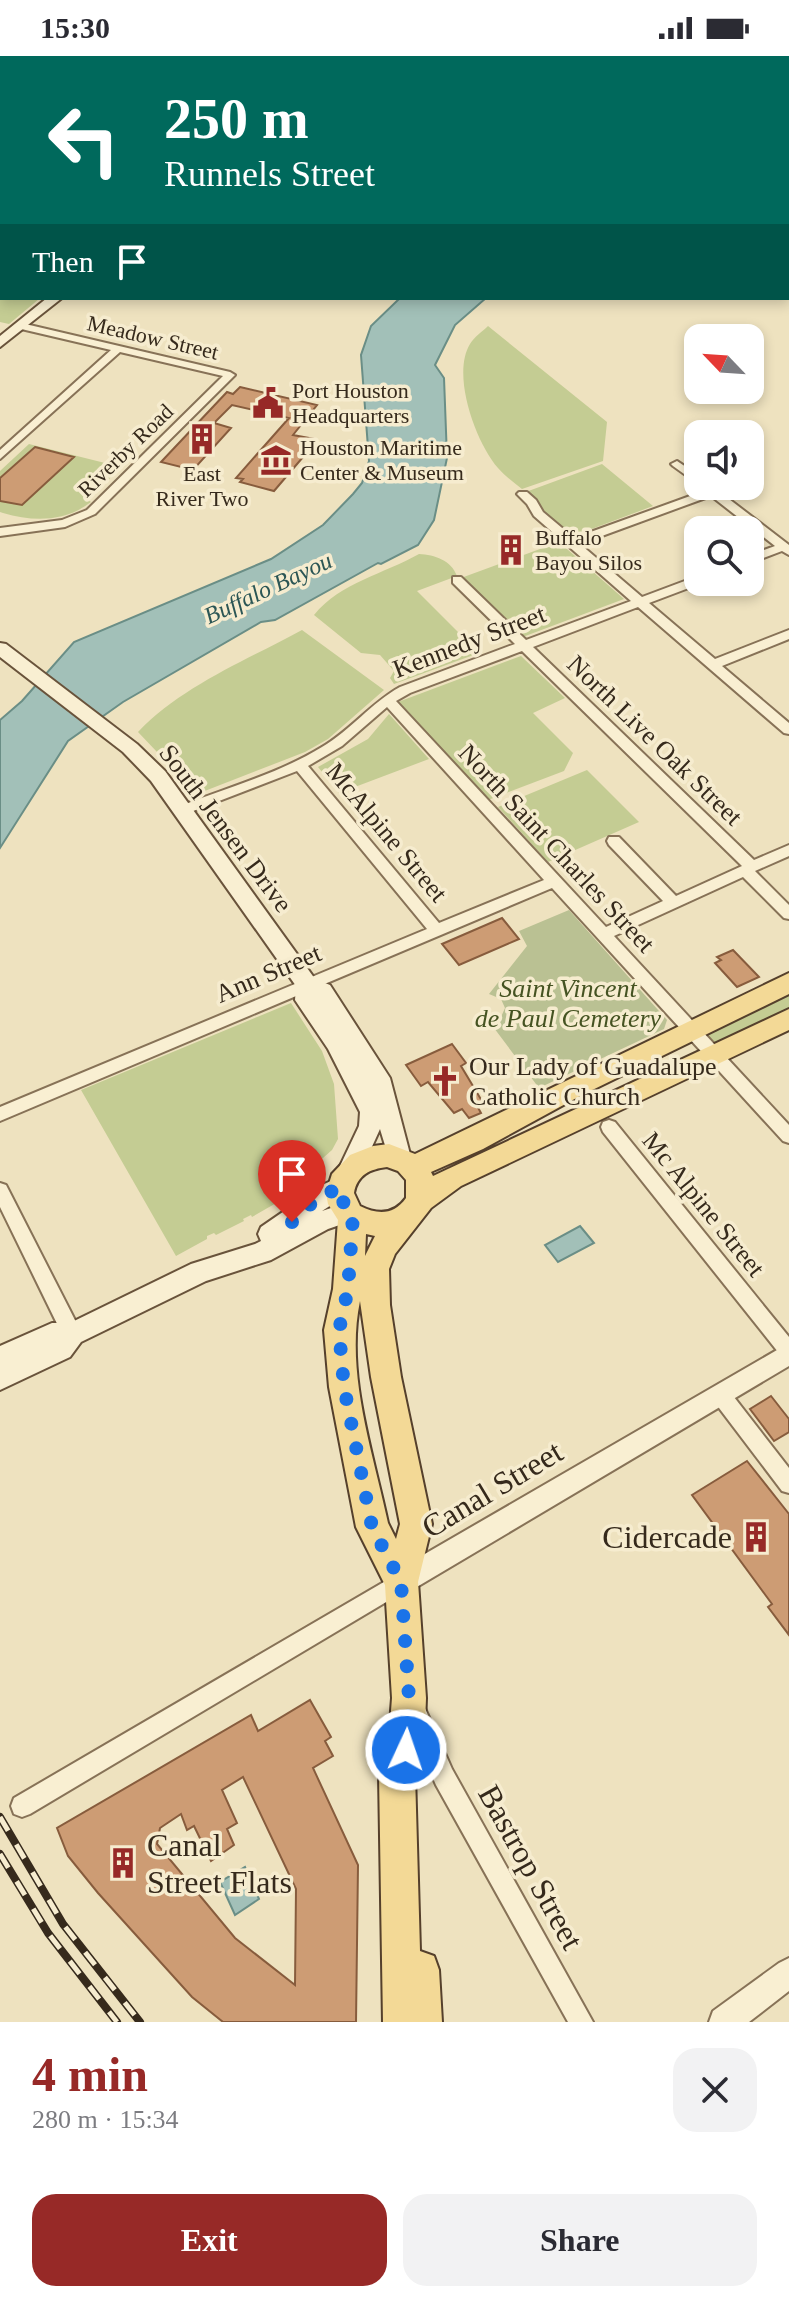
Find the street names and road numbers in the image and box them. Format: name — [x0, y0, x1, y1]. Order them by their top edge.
street label: Meadow Street — [85, 310, 221, 365]
street label: Riverby Road — [72, 399, 178, 502]
street label: Kennedy Street — [389, 599, 550, 684]
street label: North Live Oak Street — [561, 649, 749, 832]
street label: North Saint Charles Street — [453, 738, 661, 959]
street label: South Jensen Drive — [153, 739, 298, 918]
street label: McAlpine Street — [320, 757, 454, 908]
street label: Ann Street — [211, 938, 326, 1009]
street label: Mc Alpine Street — [636, 1126, 771, 1283]
street label: Canal Street — [415, 1433, 569, 1545]
street label: Bastrop Street — [471, 1779, 591, 1955]

